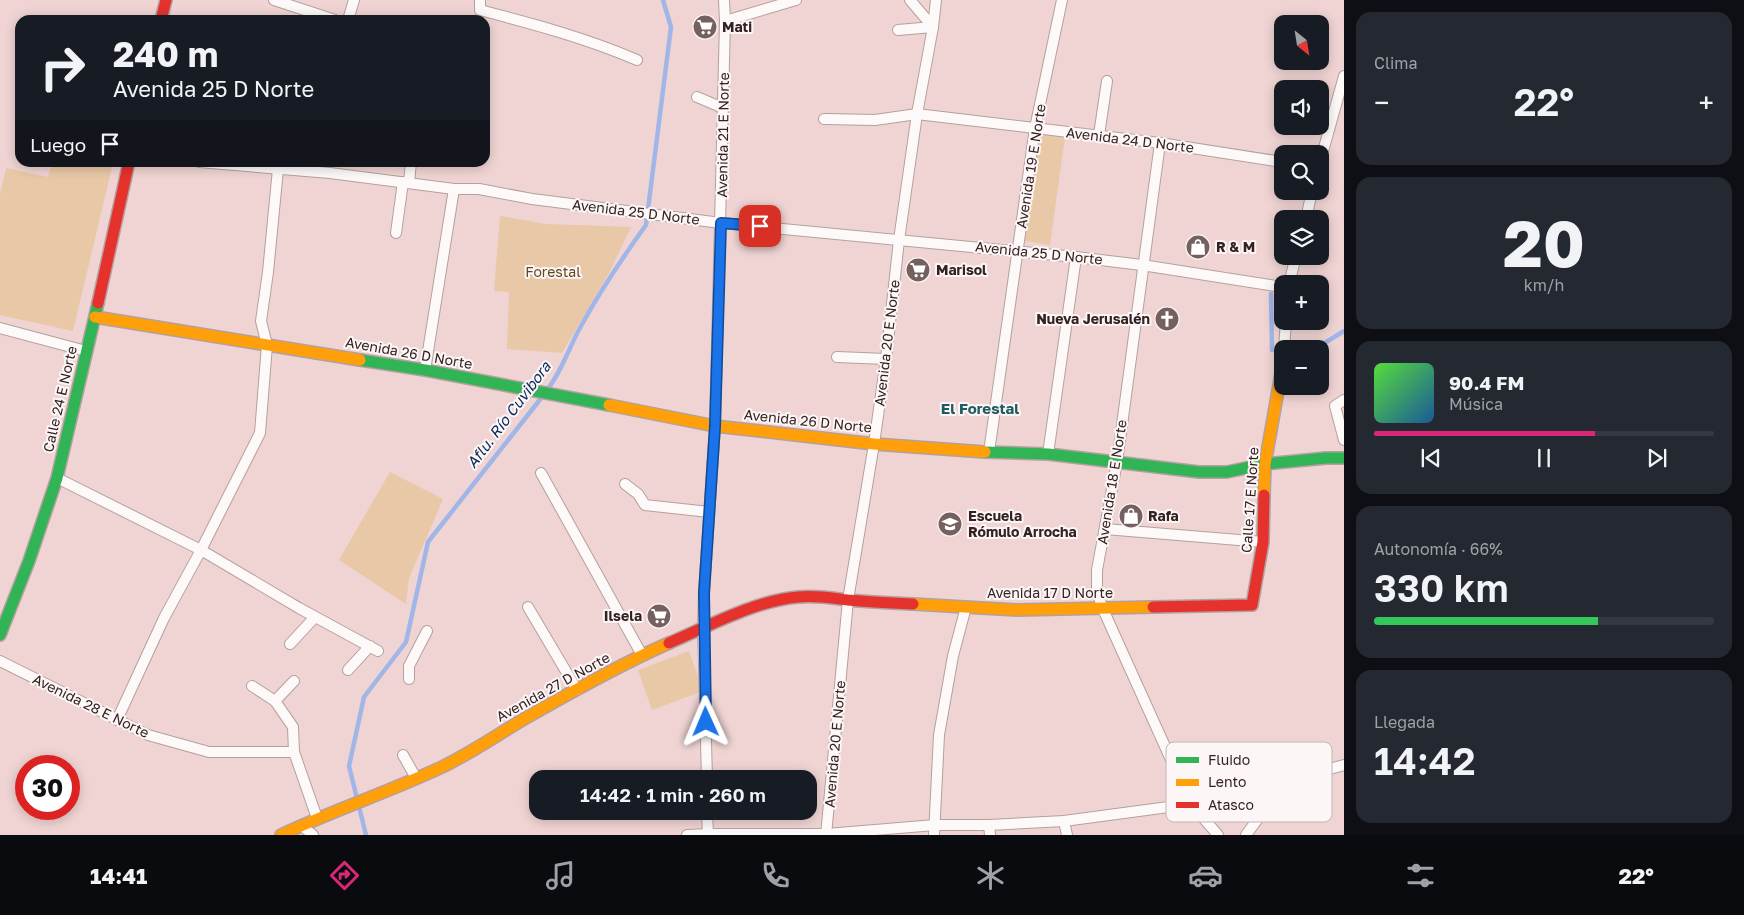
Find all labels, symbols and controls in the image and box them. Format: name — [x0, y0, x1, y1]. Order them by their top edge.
supermarket icon: Mati — [692, 14, 718, 40]
north arrow — [1274, 15, 1329, 70]
map controls — [1274, 15, 1329, 395]
place label: Mati — [722, 18, 752, 35]
text: 240 m — [113, 33, 218, 75]
icon: right — [30, 35, 95, 100]
text: Clima — [1374, 53, 1418, 73]
street label: Avenida 21 E Norte — [713, 72, 732, 198]
text: Avenida 25 D Norte — [113, 75, 314, 102]
text: 22° — [1514, 79, 1574, 124]
button: sound — [1274, 80, 1329, 135]
text: − — [1374, 86, 1389, 119]
text: + — [1699, 86, 1714, 119]
street label: Avenida 19 E Norte — [1012, 102, 1049, 229]
street label: Avenida 24 D Norte — [1065, 123, 1195, 156]
icon: arrive — [96, 130, 124, 158]
text: Luego — [30, 133, 86, 156]
button: search — [1274, 145, 1329, 200]
street label: Avenida 25 D Norte — [571, 195, 701, 228]
text: 20 — [1503, 203, 1585, 281]
pin — [739, 205, 781, 247]
button: layers — [1274, 210, 1329, 265]
icon: arrive — [746, 212, 774, 240]
shop icon: R & M — [1185, 234, 1211, 260]
street label: Avenida 25 D Norte — [974, 237, 1104, 268]
place label: R & M — [1216, 238, 1255, 255]
supermarket icon: Marisol — [905, 257, 931, 283]
place label: Marisol — [936, 261, 987, 278]
park label: Forestal — [525, 263, 581, 280]
button: + — [1274, 275, 1329, 330]
text: km/h — [1524, 275, 1564, 295]
street label: Avenida 20 E Norte — [870, 279, 903, 407]
church icon: Nueva Jerusalén — [1154, 306, 1180, 332]
place label: Nueva Jerusalén — [1036, 310, 1150, 327]
street label: Avenida 26 D Norte — [344, 333, 474, 372]
button: − — [1274, 340, 1329, 395]
street label: Calle 24 E Norte — [39, 344, 80, 454]
water label: Aflu. Río Cuvibora — [462, 357, 554, 471]
text: 90.4 FM — [1449, 371, 1524, 394]
text: Música — [1449, 394, 1503, 414]
district label: El Forestal — [941, 399, 1019, 417]
street label: Avenida 26 D Norte — [743, 405, 873, 436]
street label: Avenida 18 E Norte — [1093, 418, 1130, 545]
icon: previous — [1417, 444, 1445, 472]
icon: pause — [1530, 444, 1558, 472]
icon: next — [1643, 444, 1671, 472]
street label: Calle 17 E Norte — [1237, 446, 1262, 553]
shop icon: Rafa — [1118, 503, 1144, 529]
place label: Escuela Rómulo Arrocha — [968, 507, 1077, 540]
place label: Rafa — [1148, 507, 1179, 524]
school or university icon: Escuela Rómulo Arrocha — [937, 511, 963, 537]
text: Autonomía · 66% — [1374, 539, 1503, 559]
text: 330 km — [1374, 565, 1509, 610]
street label: Avenida 17 D Norte — [987, 584, 1113, 601]
supermarket icon: Ilsela — [646, 603, 672, 629]
place label: Ilsela — [604, 607, 642, 624]
street label: Avenida 27 D Norte — [493, 648, 613, 725]
street label: Avenida 28 E Norte — [30, 670, 152, 741]
street label: Avenida 20 E Norte — [820, 680, 849, 808]
position arrow — [679, 695, 731, 747]
text: Llegada — [1374, 712, 1435, 732]
text: 14:42 — [1374, 738, 1475, 783]
legend — [1166, 742, 1332, 822]
text: Fluido — [1208, 751, 1250, 768]
speed limit sign: 30 — [15, 755, 80, 820]
text: Lento — [1208, 773, 1246, 790]
text: 14:42 · 1 min · 260 m — [580, 783, 766, 806]
text: Atasco — [1208, 796, 1254, 813]
icon: directions — [327, 858, 362, 893]
icon: music — [543, 858, 578, 893]
icon: phone — [758, 858, 793, 893]
icon: climate — [973, 858, 1008, 893]
icon: car — [1188, 858, 1223, 893]
icon: filters — [1403, 858, 1438, 893]
text: 14:41 — [90, 862, 147, 889]
text: 22° — [1618, 862, 1654, 889]

